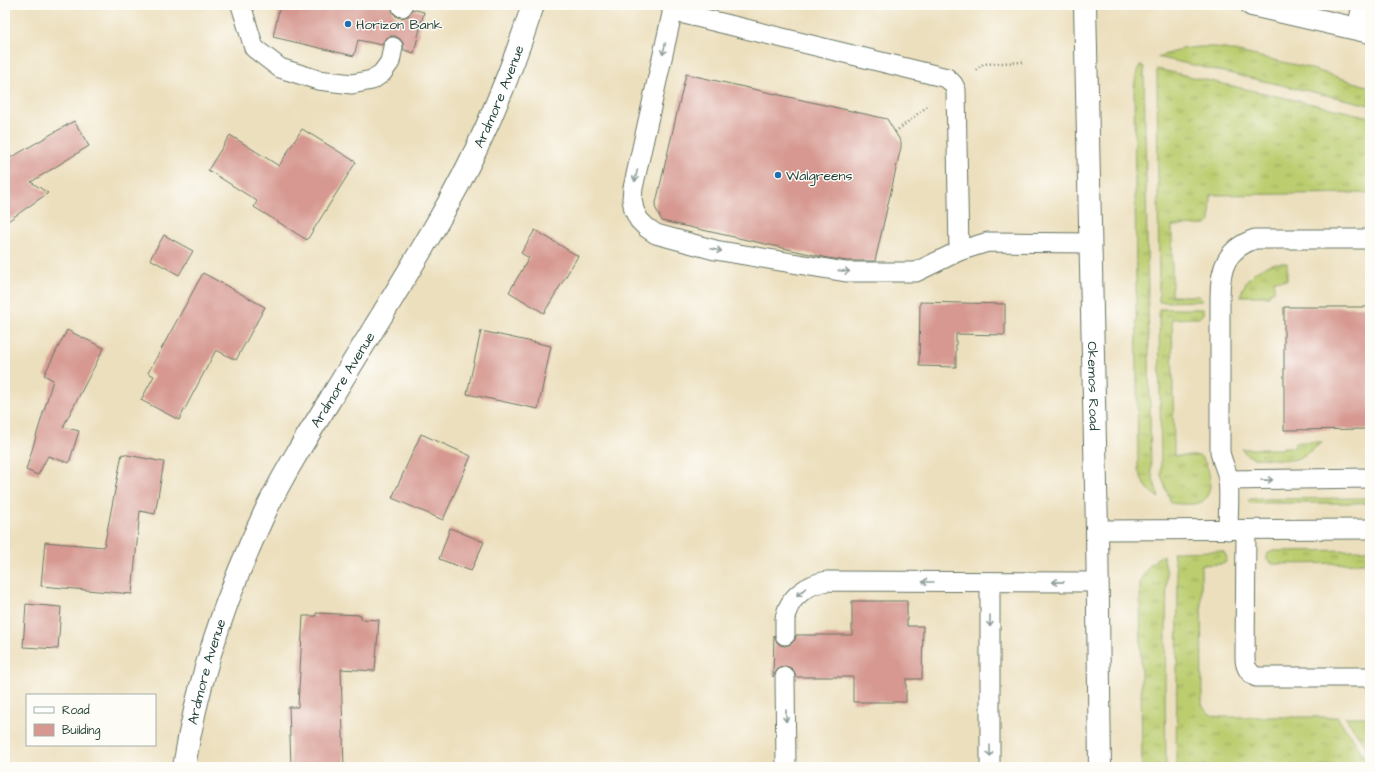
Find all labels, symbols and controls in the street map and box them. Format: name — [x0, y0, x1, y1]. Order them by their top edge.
place label: Horizon Bank — [356, 15, 443, 35]
marker: Horizon Bank — [343, 19, 353, 29]
street label: Ardmore Avenue — [469, 42, 530, 151]
one-way arrow — [659, 42, 667, 55]
place label: Walgreens — [786, 166, 853, 186]
one-way arrow — [631, 169, 639, 182]
marker: Walgreens — [773, 170, 783, 180]
one-way arrow — [709, 246, 722, 254]
one-way arrow — [837, 268, 850, 275]
street label: Ardmore Avenue — [306, 328, 380, 432]
street label: Okemos Road — [1082, 341, 1104, 431]
one-way arrow — [1260, 476, 1273, 484]
one-way arrow — [922, 578, 935, 586]
one-way arrow — [1052, 578, 1065, 586]
one-way arrow — [796, 588, 807, 597]
one-way arrow — [986, 614, 994, 627]
street label: Ardmore Avenue — [183, 616, 232, 727]
legend — [26, 694, 156, 746]
text: Road — [62, 702, 90, 719]
one-way arrow — [782, 709, 790, 722]
text: Building — [62, 722, 100, 740]
one-way arrow — [986, 744, 994, 757]

